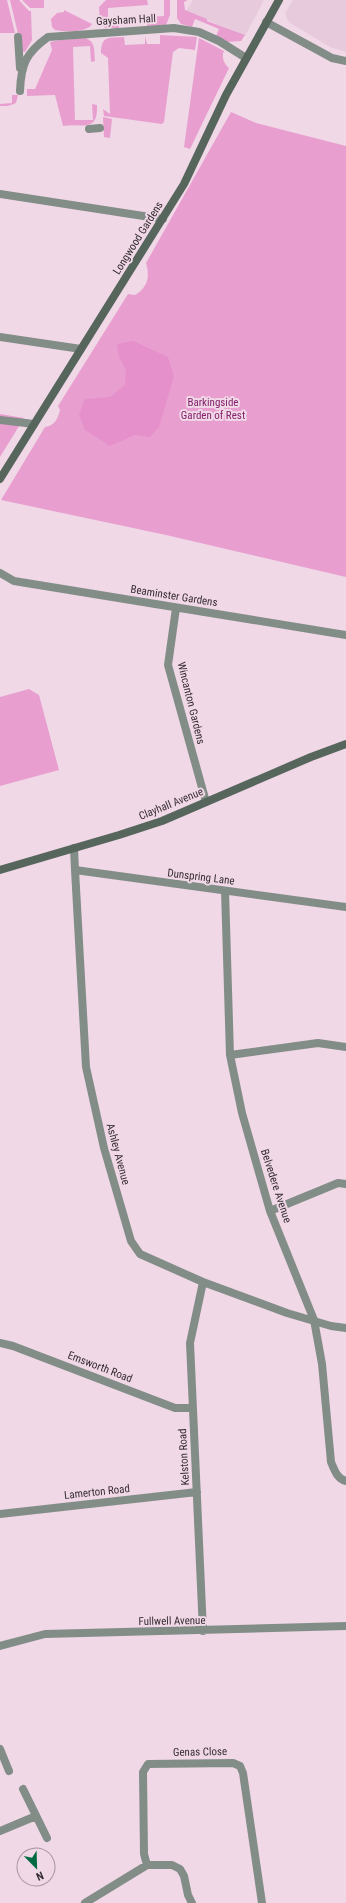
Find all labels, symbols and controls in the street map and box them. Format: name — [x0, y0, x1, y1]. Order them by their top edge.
street label: Gaysham Hall — [96, 12, 156, 28]
street label: Longwood Gardens — [110, 199, 166, 277]
park label: Barkingside Garden of Rest — [181, 396, 245, 422]
street label: Beaminster Gardens — [130, 583, 218, 609]
street label: Wincanton Gardens — [174, 660, 208, 746]
street label: Clayhall Avenue — [137, 785, 205, 823]
street label: Dunspring Lane — [167, 866, 235, 888]
street label: Ashley Avenue — [104, 1122, 132, 1186]
street label: Belvedere Avenue — [258, 1148, 294, 1224]
street label: Emsworth Road — [66, 1349, 134, 1385]
street label: Kelston Road — [176, 1428, 192, 1486]
street label: Lamerton Road — [63, 1482, 131, 1502]
street label: Fullwell Avenue — [138, 1614, 206, 1628]
street label: Genas Close — [173, 1745, 227, 1759]
north arrow — [16, 1847, 56, 1887]
text: N — [34, 1868, 45, 1883]

